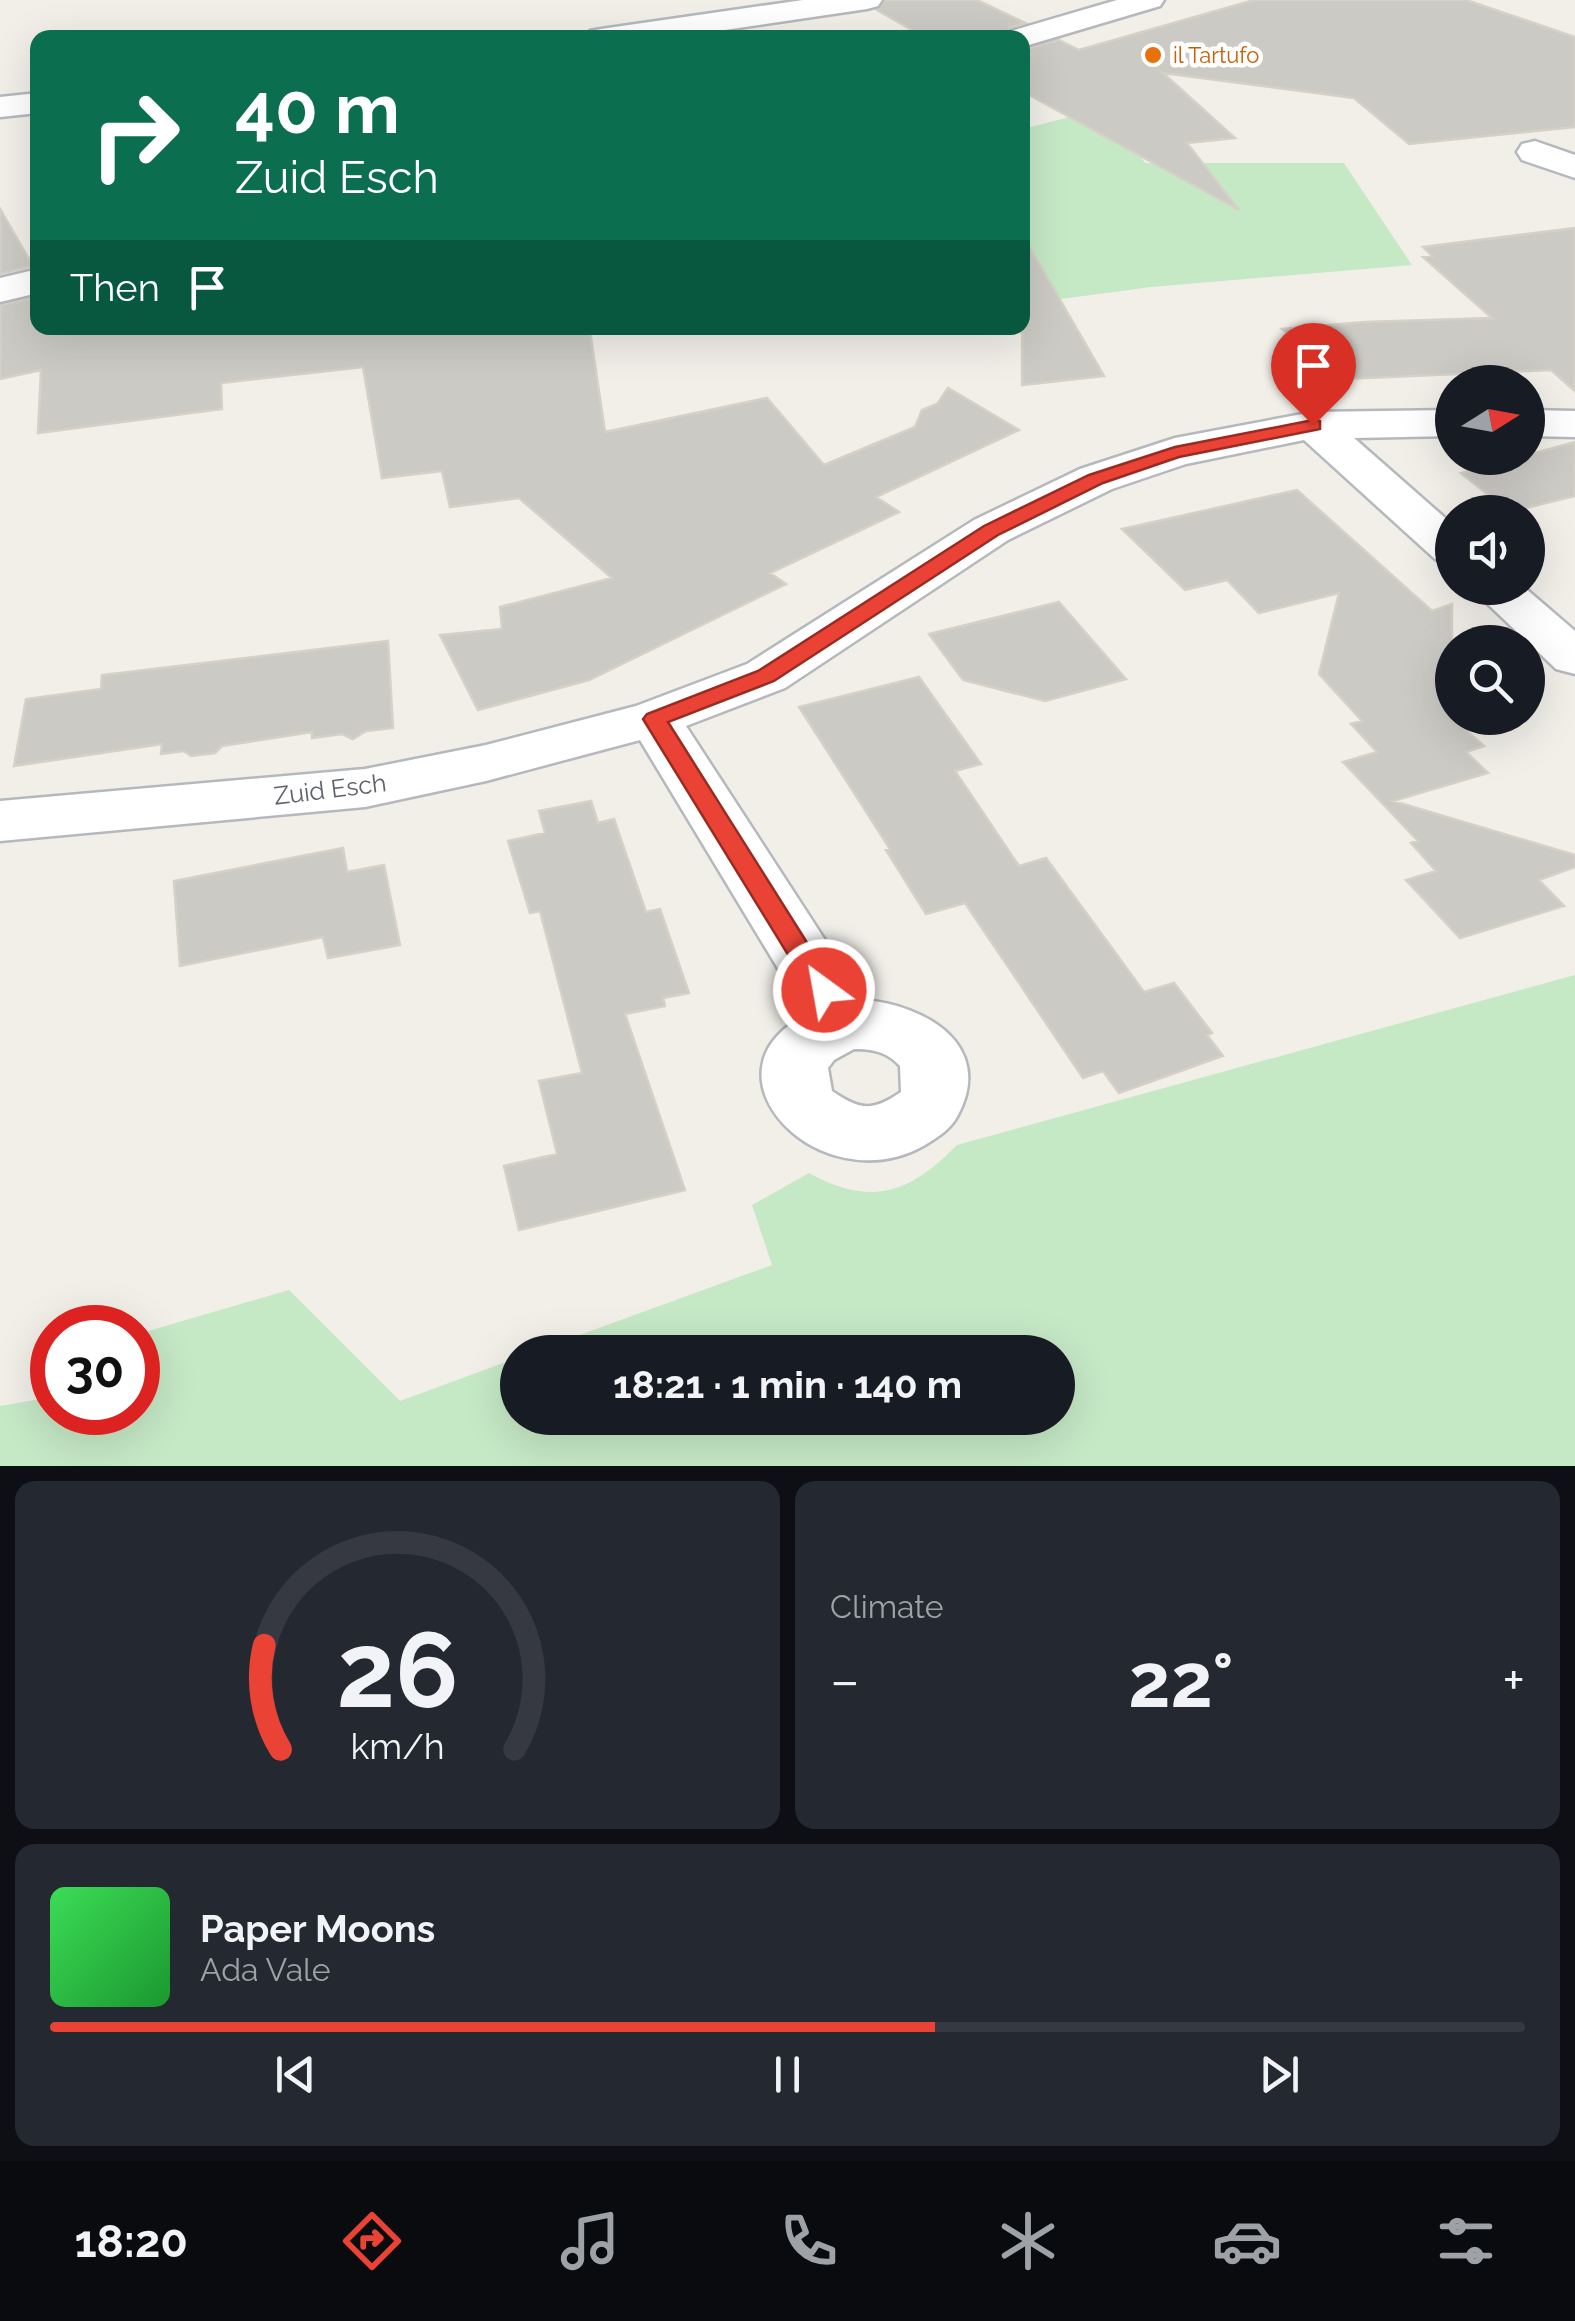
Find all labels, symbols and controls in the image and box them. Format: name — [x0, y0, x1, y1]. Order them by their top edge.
place label: il Tartufo — [1173, 42, 1259, 68]
marker: il Tartufo — [1142, 44, 1164, 66]
text: 40 m — [235, 67, 400, 149]
icon: right — [70, 70, 200, 200]
text: Zuid Esch — [235, 151, 439, 204]
icon: arrive — [180, 260, 235, 315]
text: Then — [70, 265, 160, 310]
pin — [1271, 323, 1356, 426]
icon: arrive — [1286, 338, 1341, 393]
north arrow — [1435, 365, 1545, 475]
map controls — [1435, 365, 1545, 735]
button: sound — [1435, 495, 1545, 605]
button: search — [1435, 625, 1545, 735]
street label: Zuid Esch — [272, 767, 388, 811]
position arrow — [772, 938, 876, 1042]
speed limit sign: 30 — [30, 1305, 160, 1435]
text: 18:21 · 1 min · 140 m — [613, 1362, 962, 1407]
text: Climate — [830, 1588, 944, 1625]
text: 26 — [337, 1609, 458, 1731]
text: 22° — [1128, 1636, 1234, 1725]
text: − — [830, 1648, 860, 1713]
text: + — [1502, 1648, 1525, 1713]
text: km/h — [350, 1725, 445, 1767]
text: Paper Moons — [200, 1906, 435, 1951]
text: Ada Vale — [200, 1951, 331, 1988]
icon: previous — [268, 2047, 323, 2102]
icon: pause — [760, 2047, 815, 2102]
icon: next — [1252, 2047, 1307, 2102]
icon: directions — [337, 2206, 407, 2276]
icon: music — [555, 2206, 625, 2276]
icon: phone — [774, 2206, 844, 2276]
icon: climate — [993, 2206, 1063, 2276]
icon: car — [1212, 2206, 1282, 2276]
icon: filters — [1431, 2206, 1501, 2276]
text: 18:20 — [74, 2215, 188, 2268]

